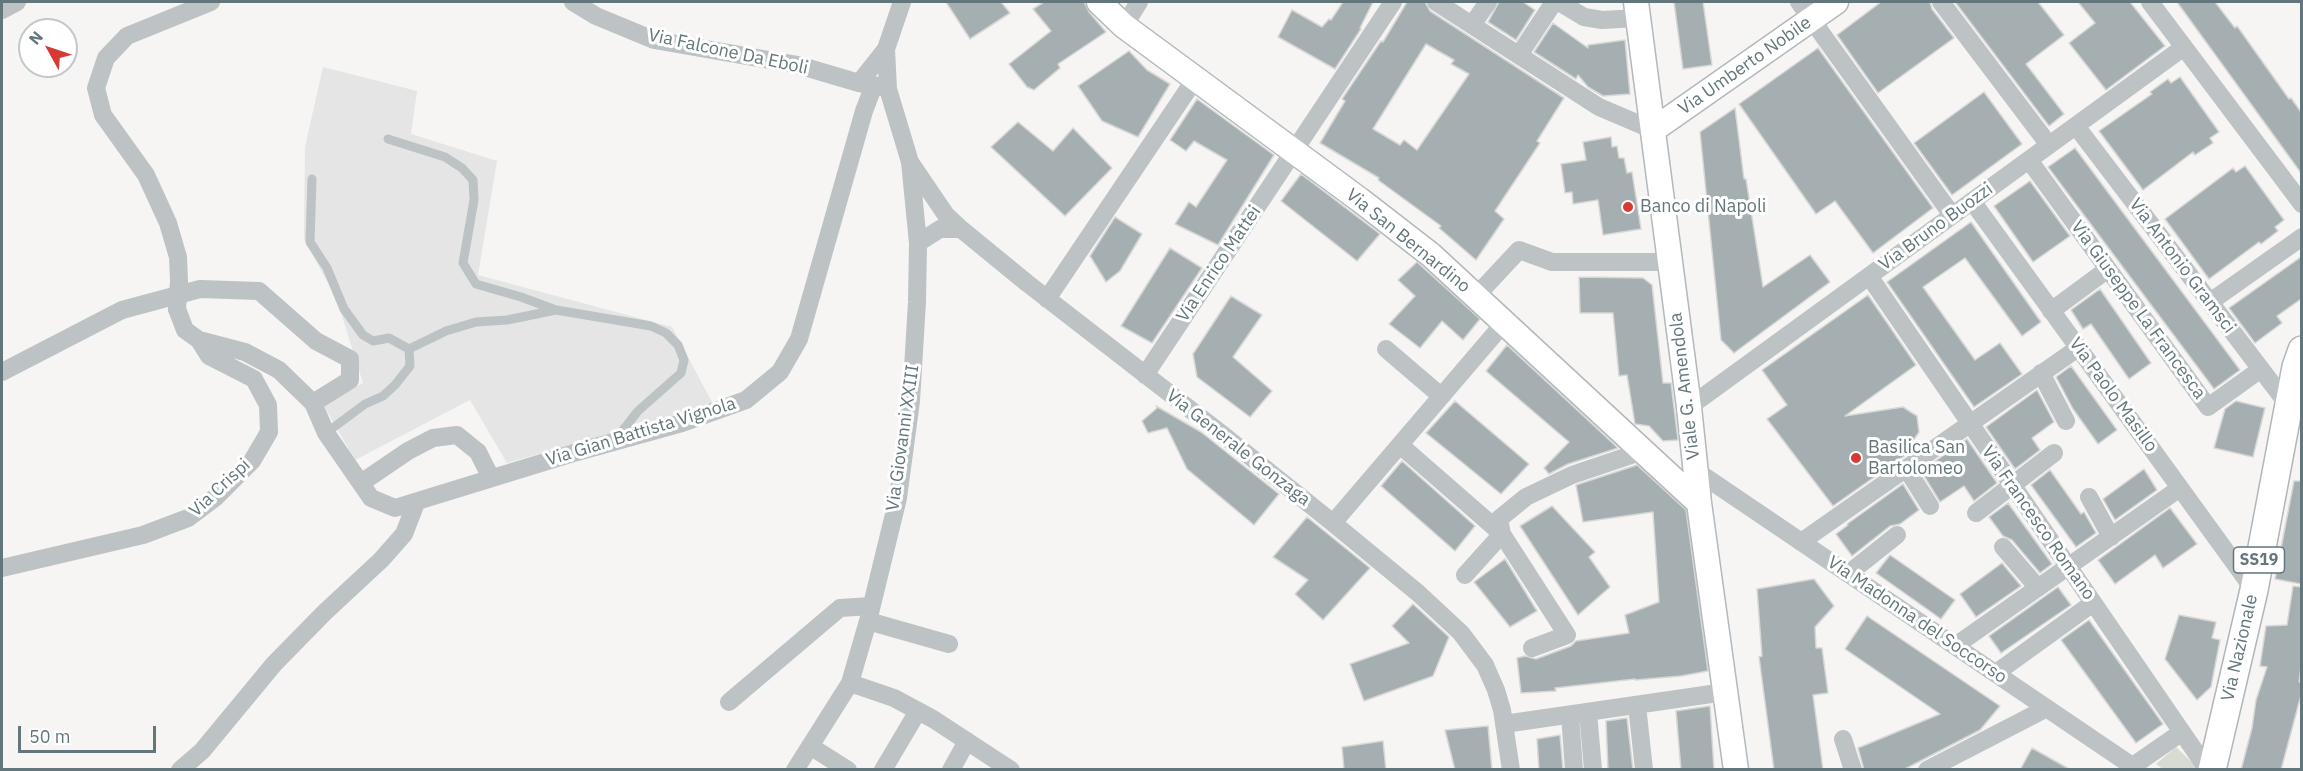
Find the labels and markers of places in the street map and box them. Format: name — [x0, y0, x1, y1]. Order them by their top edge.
place label: Banco di Napoli — [1640, 196, 1766, 218]
marker: Banco di Napoli — [1621, 200, 1635, 214]
place label: Basilica San Bartolomeo — [1868, 437, 1965, 480]
marker: Basilica San Bartolomeo — [1849, 451, 1863, 465]

